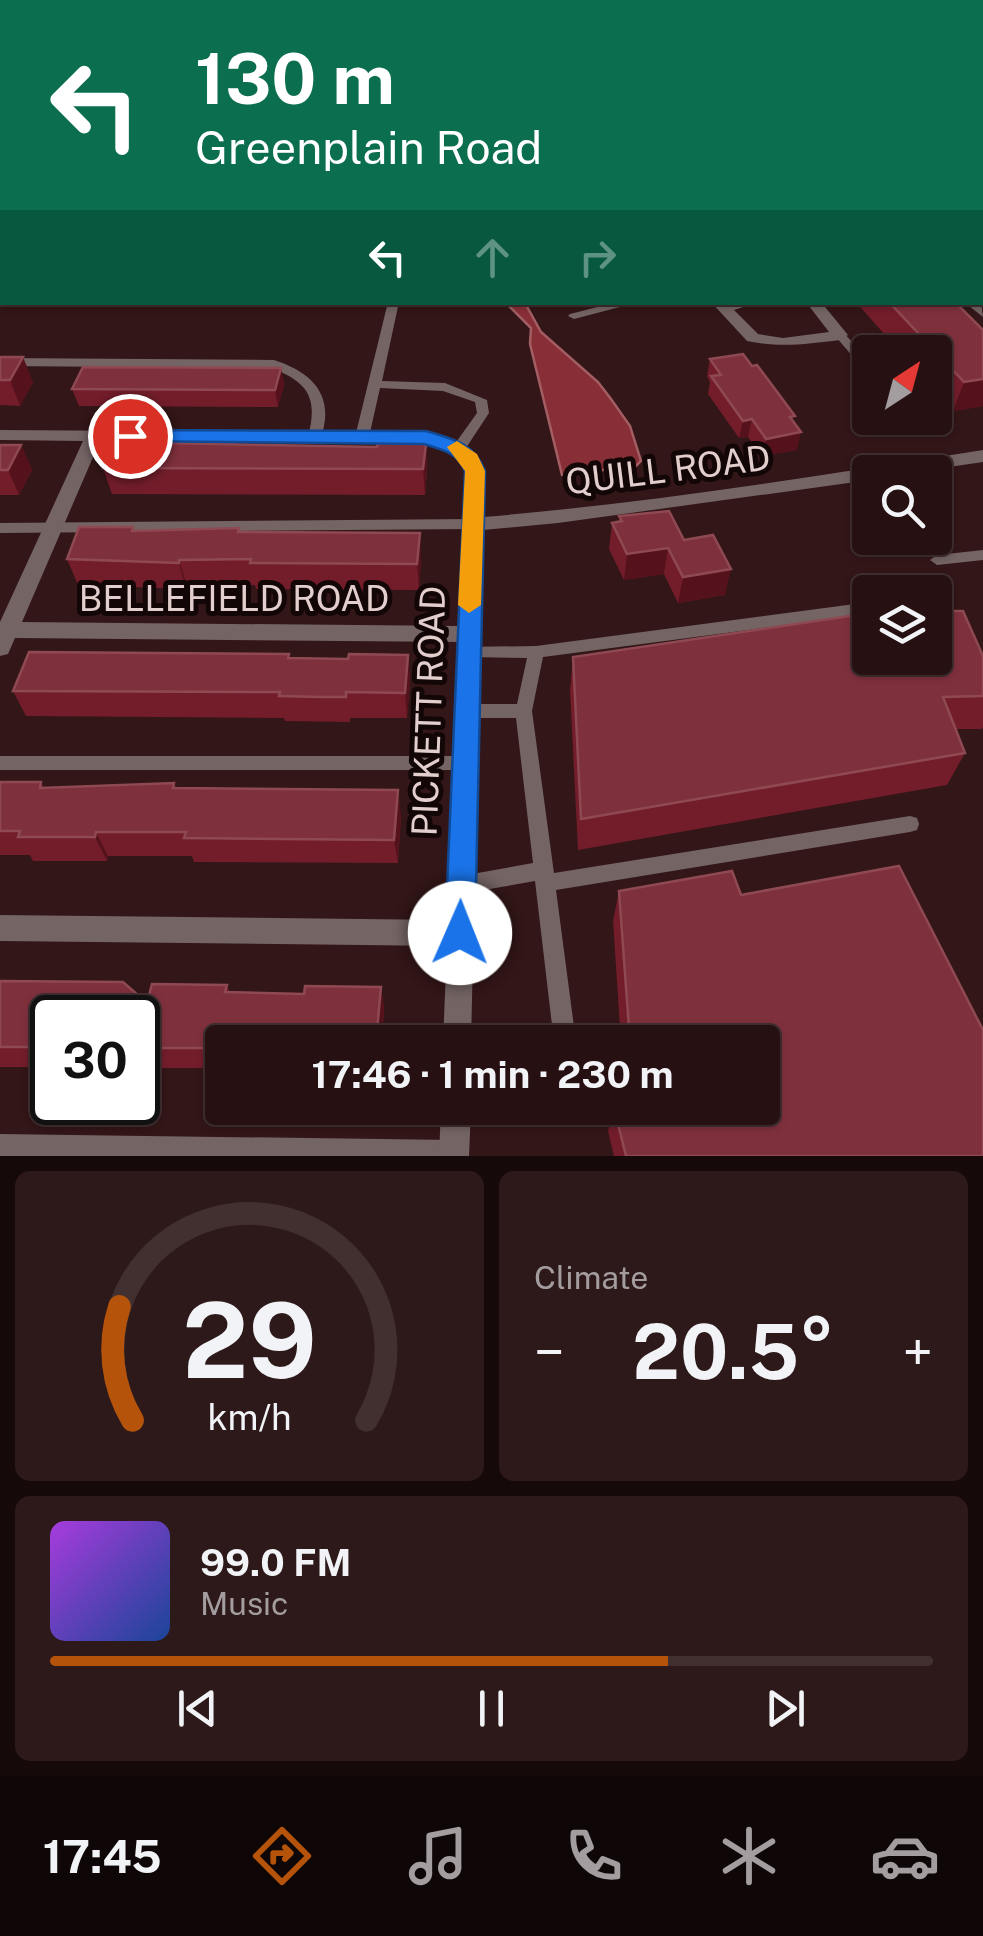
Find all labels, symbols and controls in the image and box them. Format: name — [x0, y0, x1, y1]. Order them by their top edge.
text: 130 m — [195, 37, 395, 120]
icon: left — [30, 40, 160, 170]
text: Greenplain Road — [195, 121, 542, 174]
icon: left — [360, 230, 415, 285]
icon: ahead — [465, 230, 520, 285]
icon: right — [570, 230, 625, 285]
north arrow — [852, 335, 952, 435]
map controls — [852, 335, 952, 675]
pin — [88, 394, 173, 479]
icon: arrive — [103, 409, 158, 464]
street label: QUILL ROAD — [563, 437, 773, 502]
button: search — [852, 455, 952, 555]
button: layers — [852, 575, 952, 675]
street label: BELLEFIELD ROAD — [79, 578, 389, 619]
street label: PICKETT ROAD — [404, 585, 453, 837]
position arrow — [408, 881, 512, 985]
speed limit sign: 30 — [30, 995, 160, 1125]
text: 17:46 · 1 min · 230 m — [312, 1052, 673, 1097]
text: Climate — [534, 1259, 648, 1296]
text: 29 — [182, 1279, 317, 1401]
text: 20.5° — [632, 1308, 835, 1396]
text: − — [534, 1320, 565, 1384]
text: + — [902, 1320, 933, 1384]
text: km/h — [207, 1396, 292, 1438]
text: 99.0 FM — [200, 1540, 351, 1585]
text: Music — [200, 1585, 288, 1622]
icon: previous — [170, 1681, 225, 1736]
icon: pause — [464, 1681, 519, 1736]
icon: next — [758, 1681, 813, 1736]
icon: directions — [247, 1821, 317, 1891]
icon: music — [403, 1821, 473, 1891]
icon: phone — [559, 1821, 629, 1891]
icon: climate — [714, 1821, 784, 1891]
icon: car — [870, 1821, 940, 1891]
text: 17:45 — [43, 1830, 162, 1883]

